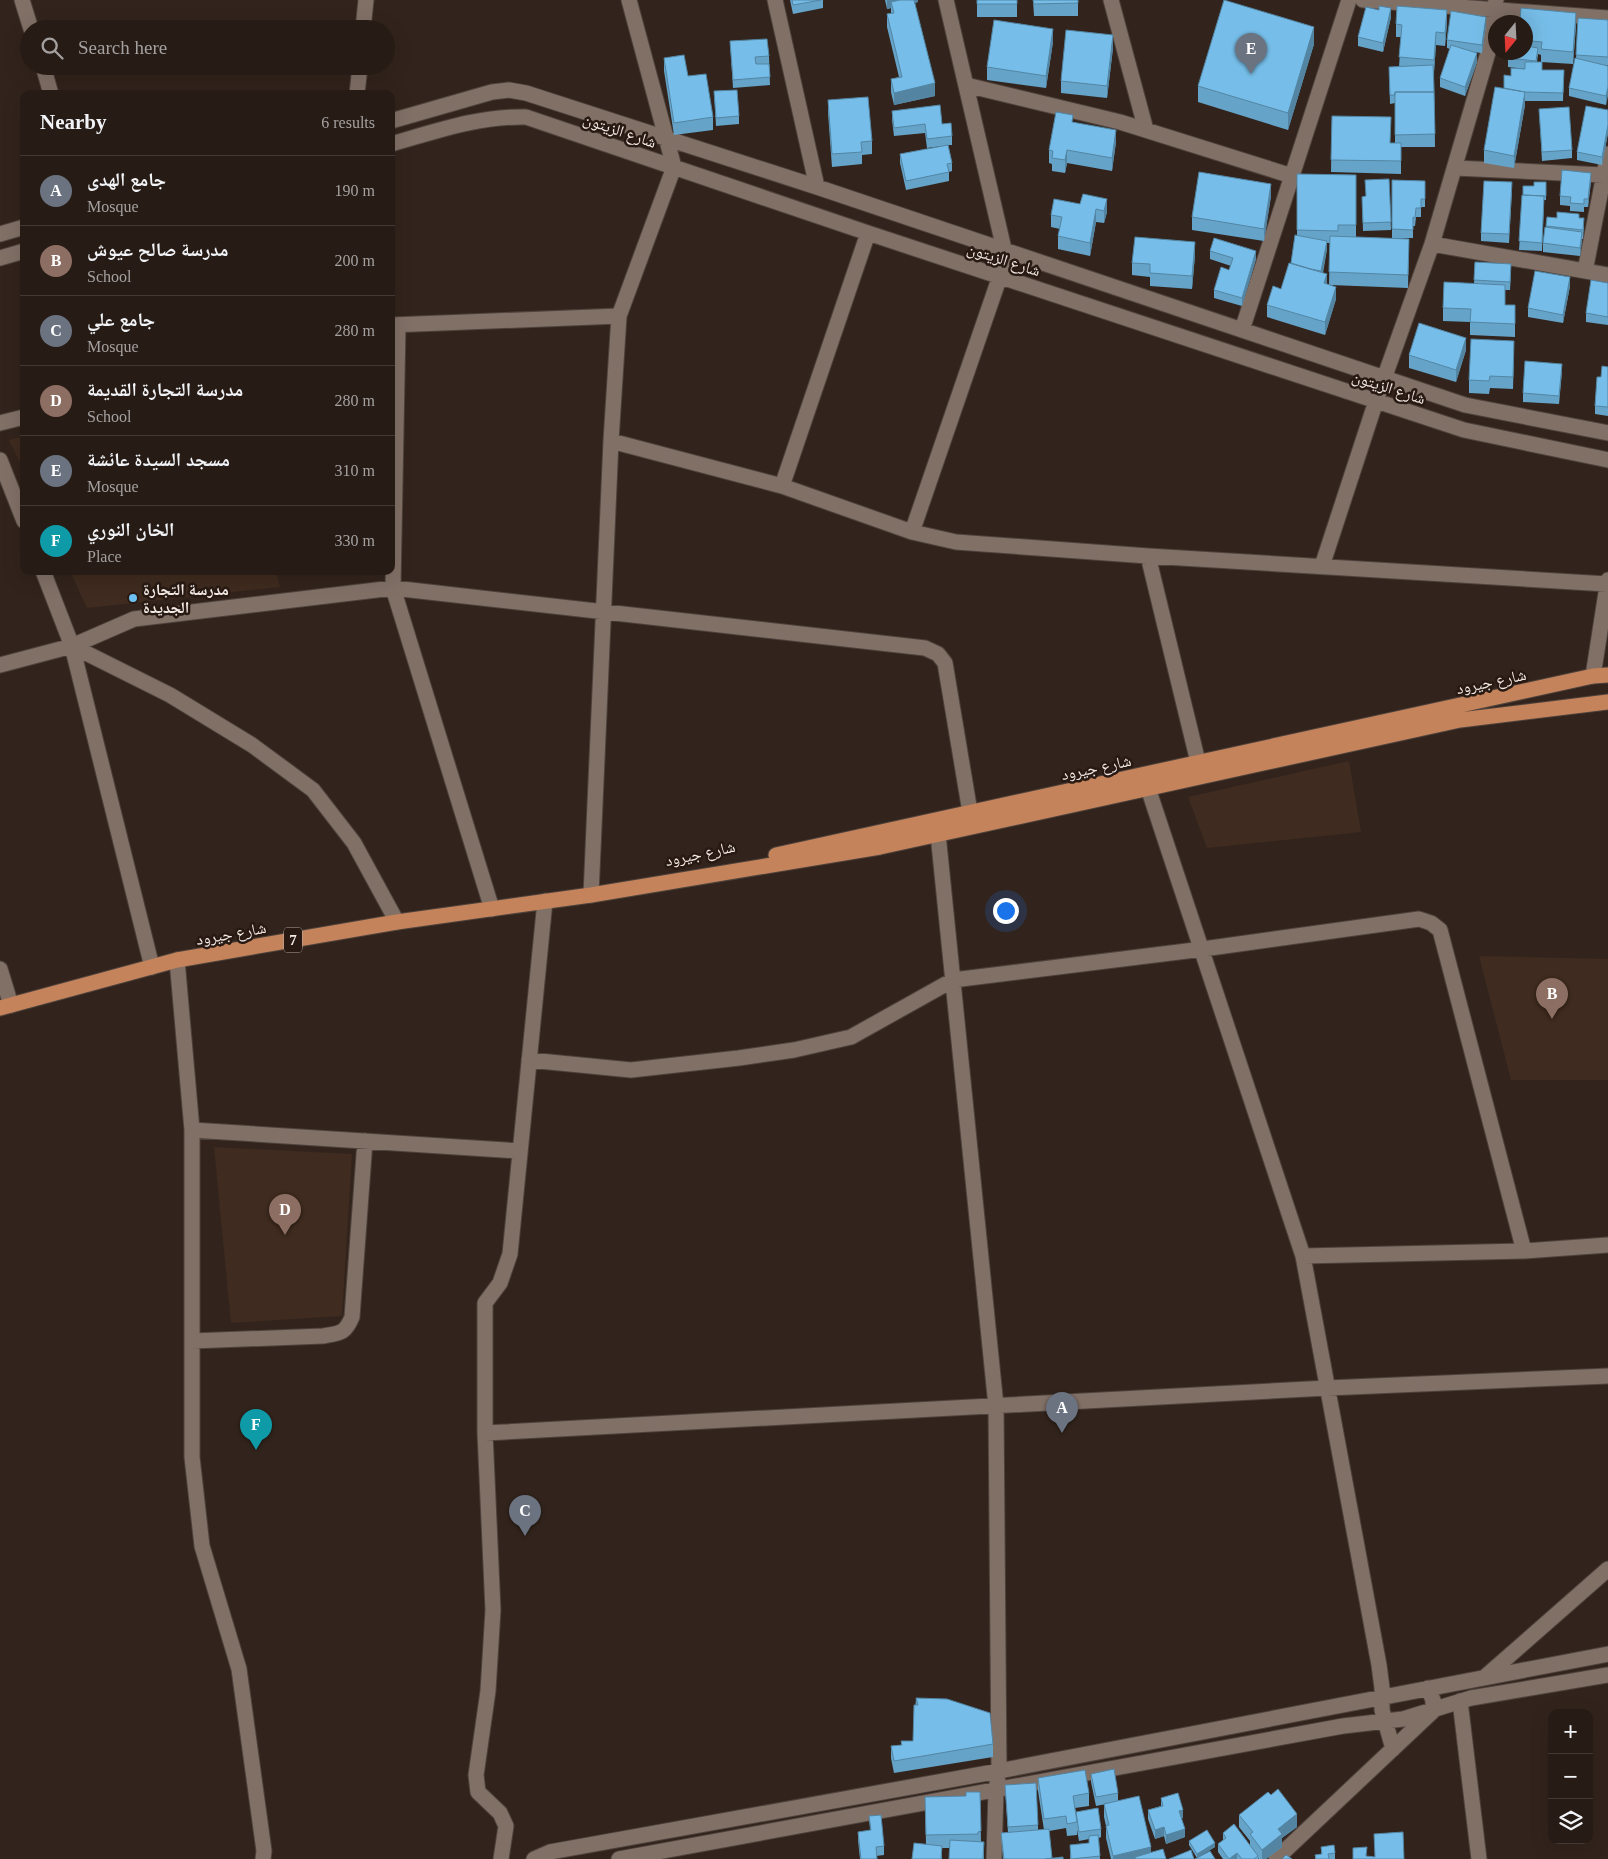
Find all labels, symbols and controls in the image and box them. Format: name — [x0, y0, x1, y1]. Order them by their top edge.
north arrow — [1488, 15, 1533, 60]
search box — [20, 20, 395, 75]
pin: E — [1235, 33, 1267, 74]
icon: search — [38, 34, 66, 62]
text: Search here — [78, 37, 167, 58]
text: Nearby — [40, 110, 107, 134]
street label: شارع الزيتون — [580, 110, 659, 153]
text: 6 results — [321, 114, 375, 131]
text: جامع الهدى — [87, 169, 166, 190]
text: A — [50, 182, 62, 199]
text: 190 m — [335, 182, 375, 199]
text: Mosque — [87, 198, 139, 215]
text: مدرسة صالح عيوش — [87, 239, 229, 260]
street label: شارع الزيتون — [964, 240, 1043, 281]
text: B — [51, 252, 61, 269]
text: 200 m — [335, 252, 375, 269]
text: School — [87, 268, 131, 285]
text: جامع علي — [87, 309, 155, 330]
text: C — [50, 322, 62, 339]
text: 280 m — [335, 322, 375, 339]
text: Mosque — [87, 338, 139, 355]
street label: شارع الزيتون — [1349, 368, 1428, 409]
text: مدرسة التجارة القديمة — [87, 379, 243, 400]
text: D — [50, 392, 62, 409]
text: 280 m — [335, 392, 375, 409]
text: School — [87, 408, 131, 425]
text: مسجد السيدة عائشة — [87, 449, 230, 470]
text: E — [51, 462, 61, 479]
text: 310 m — [335, 462, 375, 479]
text: Mosque — [87, 478, 139, 495]
text: الخان النوري — [87, 519, 174, 540]
text: F — [51, 532, 61, 549]
text: 330 m — [335, 532, 375, 549]
text: Place — [87, 548, 122, 565]
place label: مدرسة التجارة الجديدة — [143, 581, 229, 616]
marker: مدرسة التجارة الجديدة — [127, 592, 139, 604]
street label: شارع جيرود — [1455, 666, 1528, 699]
street label: شارع جيرود — [1060, 752, 1133, 785]
street label: شارع جيرود — [664, 838, 737, 871]
your location — [993, 898, 1019, 924]
street label: شارع جيرود — [195, 919, 268, 950]
road number: 7 — [284, 928, 302, 952]
pin: B — [1536, 978, 1568, 1019]
pin: D — [269, 1194, 301, 1235]
pin: A — [1046, 1392, 1078, 1433]
pin: F — [240, 1409, 272, 1450]
pin: C — [509, 1495, 541, 1536]
map controls — [1548, 1709, 1593, 1844]
button: + — [1548, 1709, 1593, 1754]
button: − — [1548, 1754, 1593, 1799]
button: layers — [1548, 1799, 1593, 1844]

